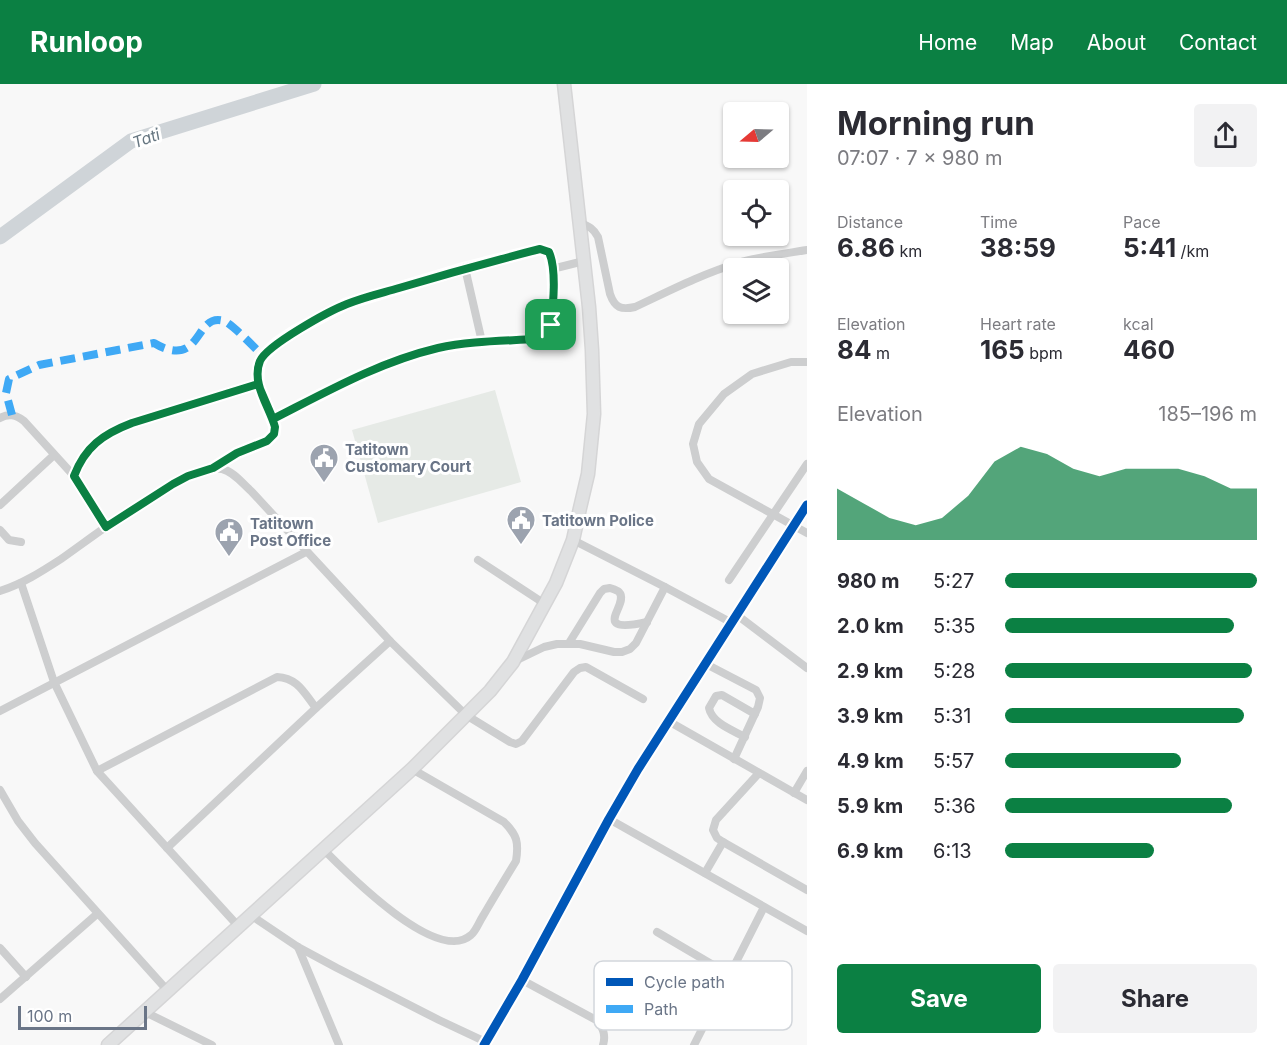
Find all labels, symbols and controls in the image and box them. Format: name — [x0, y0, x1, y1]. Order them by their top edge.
text: Runloop — [30, 25, 143, 59]
text: Home — [918, 30, 977, 55]
text: Map — [1010, 30, 1054, 55]
text: About — [1087, 30, 1146, 55]
text: Contact — [1179, 30, 1257, 55]
north arrow — [723, 102, 789, 168]
map controls — [723, 102, 789, 324]
text: Morning run — [837, 103, 1035, 143]
button: share — [1194, 104, 1257, 167]
water label: Tati — [129, 123, 164, 152]
text: 07:07 · 7 × 980 m — [837, 146, 1003, 170]
button: locate — [723, 180, 789, 246]
text: Distance — [837, 212, 903, 232]
text: Time — [980, 212, 1018, 232]
text: Pace — [1123, 212, 1161, 232]
text: 6.86 — [837, 232, 895, 263]
text: 38:59 — [980, 232, 1056, 263]
text: 5:41 — [1123, 232, 1176, 263]
text: km — [895, 241, 922, 261]
text: /km — [1176, 241, 1209, 261]
button: layers — [723, 258, 789, 324]
pin — [525, 299, 576, 350]
icon: arrive — [534, 308, 567, 341]
text: Elevation — [837, 314, 906, 334]
text: Heart rate — [980, 314, 1056, 334]
text: kcal — [1123, 314, 1154, 334]
text: 84 — [837, 334, 872, 365]
text: 165 — [980, 334, 1025, 365]
text: 460 — [1123, 334, 1175, 365]
text: m — [872, 343, 890, 363]
text: bpm — [1025, 343, 1063, 363]
text: Elevation — [837, 402, 923, 426]
text: 185–196 m — [1158, 402, 1257, 426]
place label: Tatitown Customary Court — [345, 440, 472, 476]
public building icon: Tatitown Customary Court — [308, 442, 340, 484]
public building icon: Tatitown Police — [505, 504, 537, 546]
place label: Tatitown Police — [542, 511, 654, 530]
place label: Tatitown Post Office — [250, 514, 331, 550]
public building icon: Tatitown Post Office — [213, 516, 245, 558]
text: 980 m — [837, 569, 899, 593]
text: 5:27 — [933, 569, 974, 593]
text: 2.0 km — [837, 614, 904, 638]
text: 5:35 — [933, 614, 975, 638]
text: 2.9 km — [837, 659, 904, 683]
text: 5:28 — [933, 659, 976, 683]
text: 3.9 km — [837, 704, 904, 728]
text: 5:31 — [933, 704, 971, 728]
text: 4.9 km — [837, 749, 904, 773]
text: 5:57 — [933, 749, 974, 773]
text: 5.9 km — [837, 794, 903, 818]
text: 5:36 — [933, 794, 976, 818]
text: 6.9 km — [837, 839, 903, 863]
text: 6:13 — [933, 839, 972, 863]
legend — [594, 961, 792, 1030]
button: Save — [837, 964, 1041, 1033]
button: Share — [1053, 964, 1257, 1033]
text: Cycle path — [644, 972, 725, 992]
text: Path — [644, 999, 678, 1019]
scale bar — [18, 1003, 147, 1030]
text: 100 m — [27, 1006, 72, 1026]

